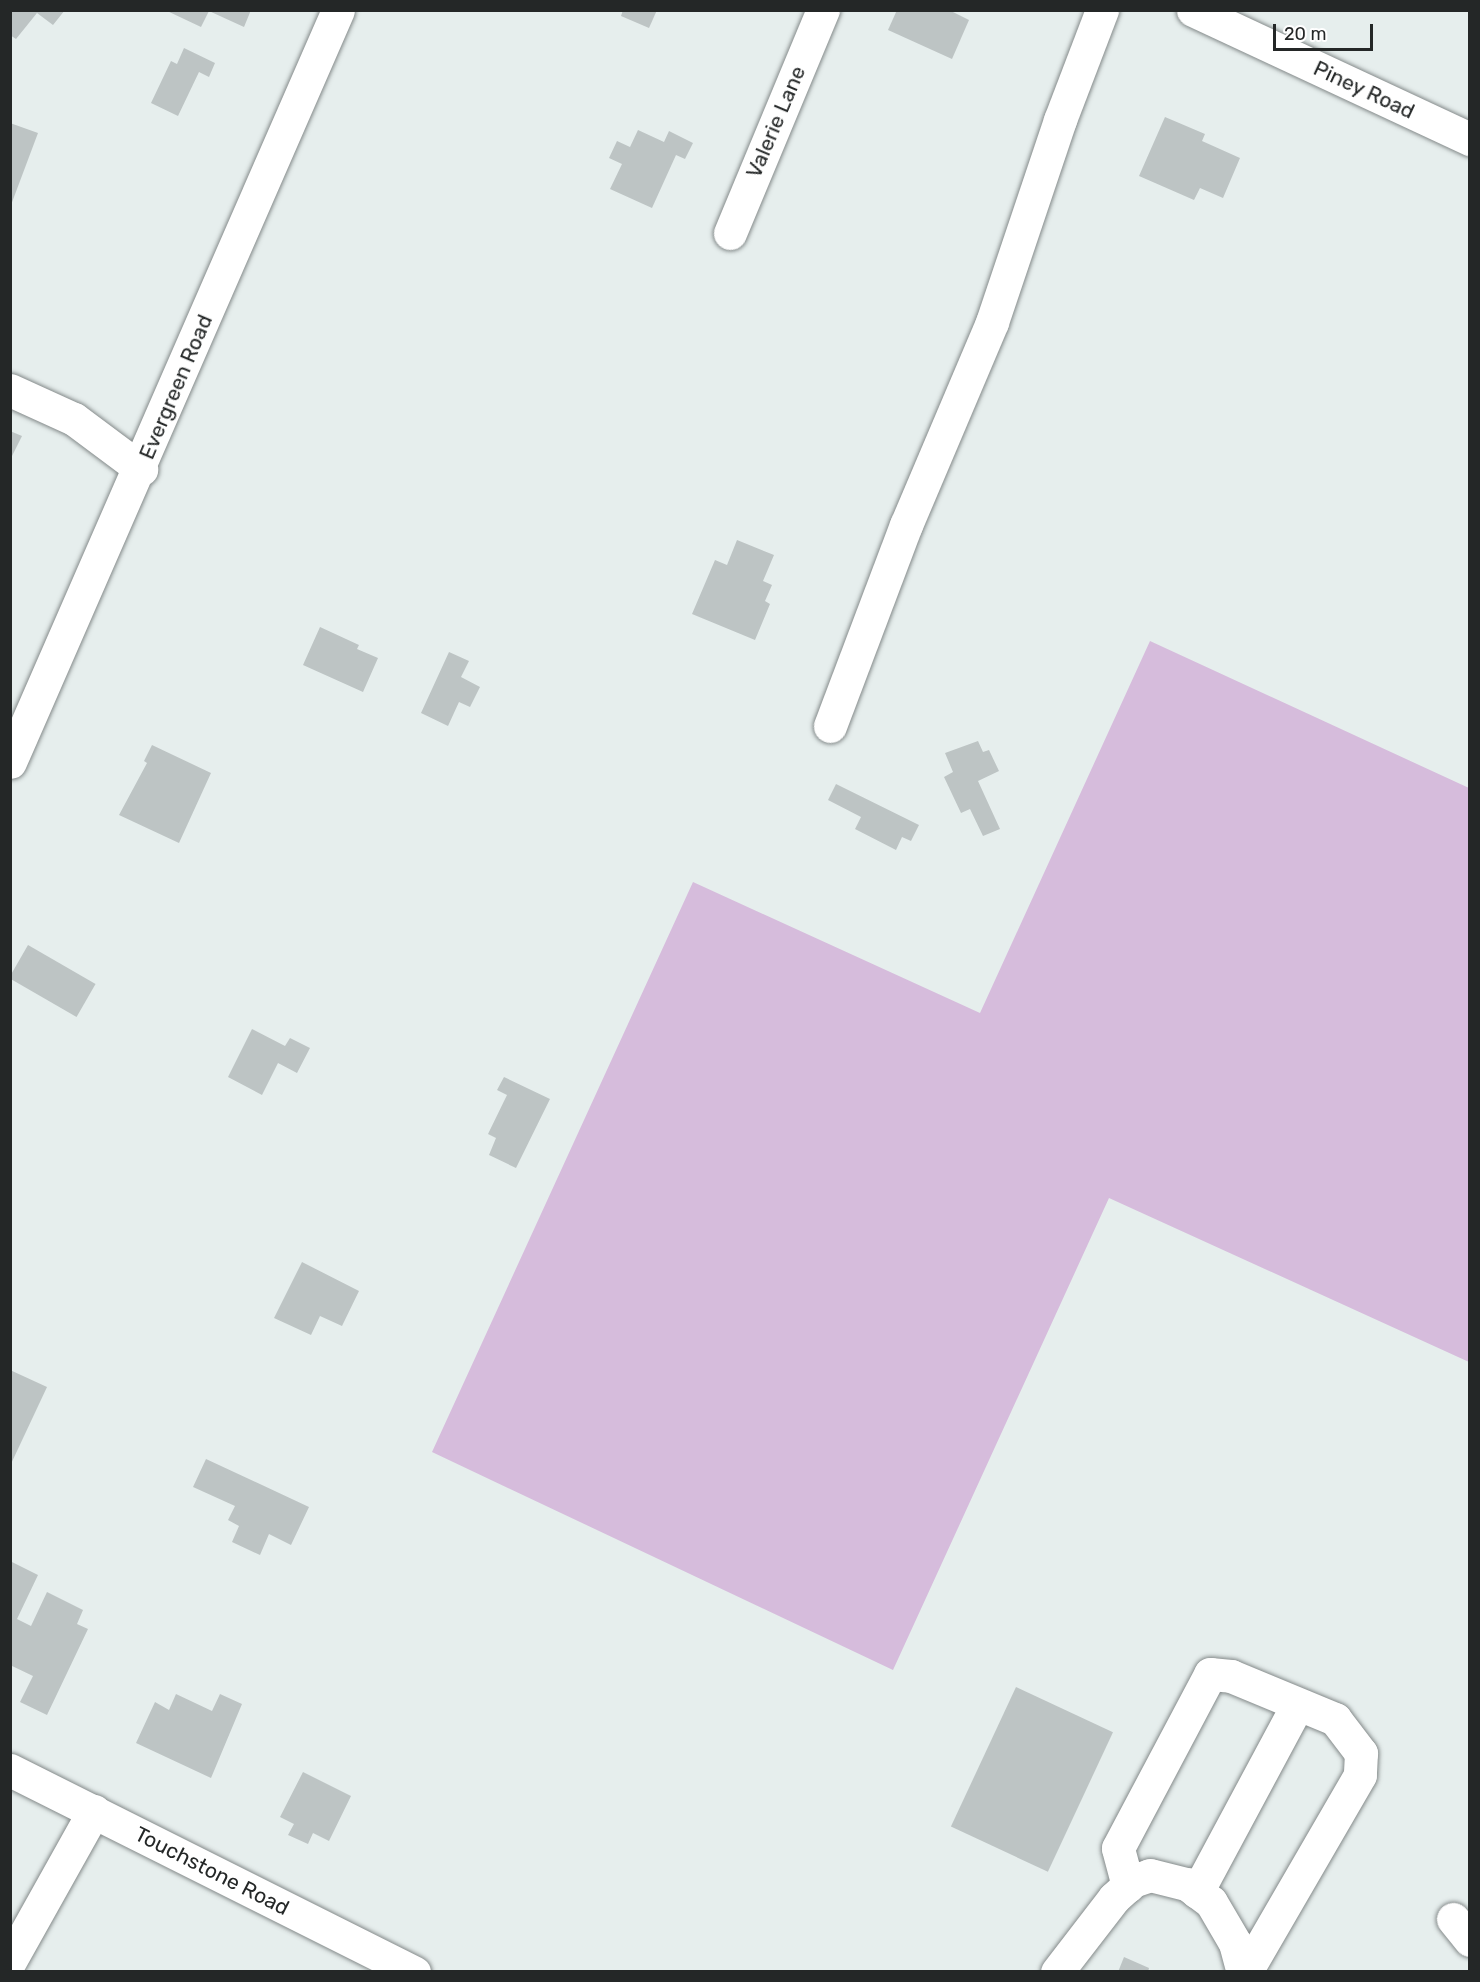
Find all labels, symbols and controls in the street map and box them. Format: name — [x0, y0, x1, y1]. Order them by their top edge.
scale bar — [1276, 12, 1376, 50]
text: 20 m — [1284, 23, 1326, 45]
street label: Piney Road — [1309, 56, 1419, 124]
street label: Valerie Lane — [741, 62, 811, 182]
street label: Evergreen Road — [134, 311, 218, 463]
street label: Touchstone Road — [131, 1821, 293, 1921]

